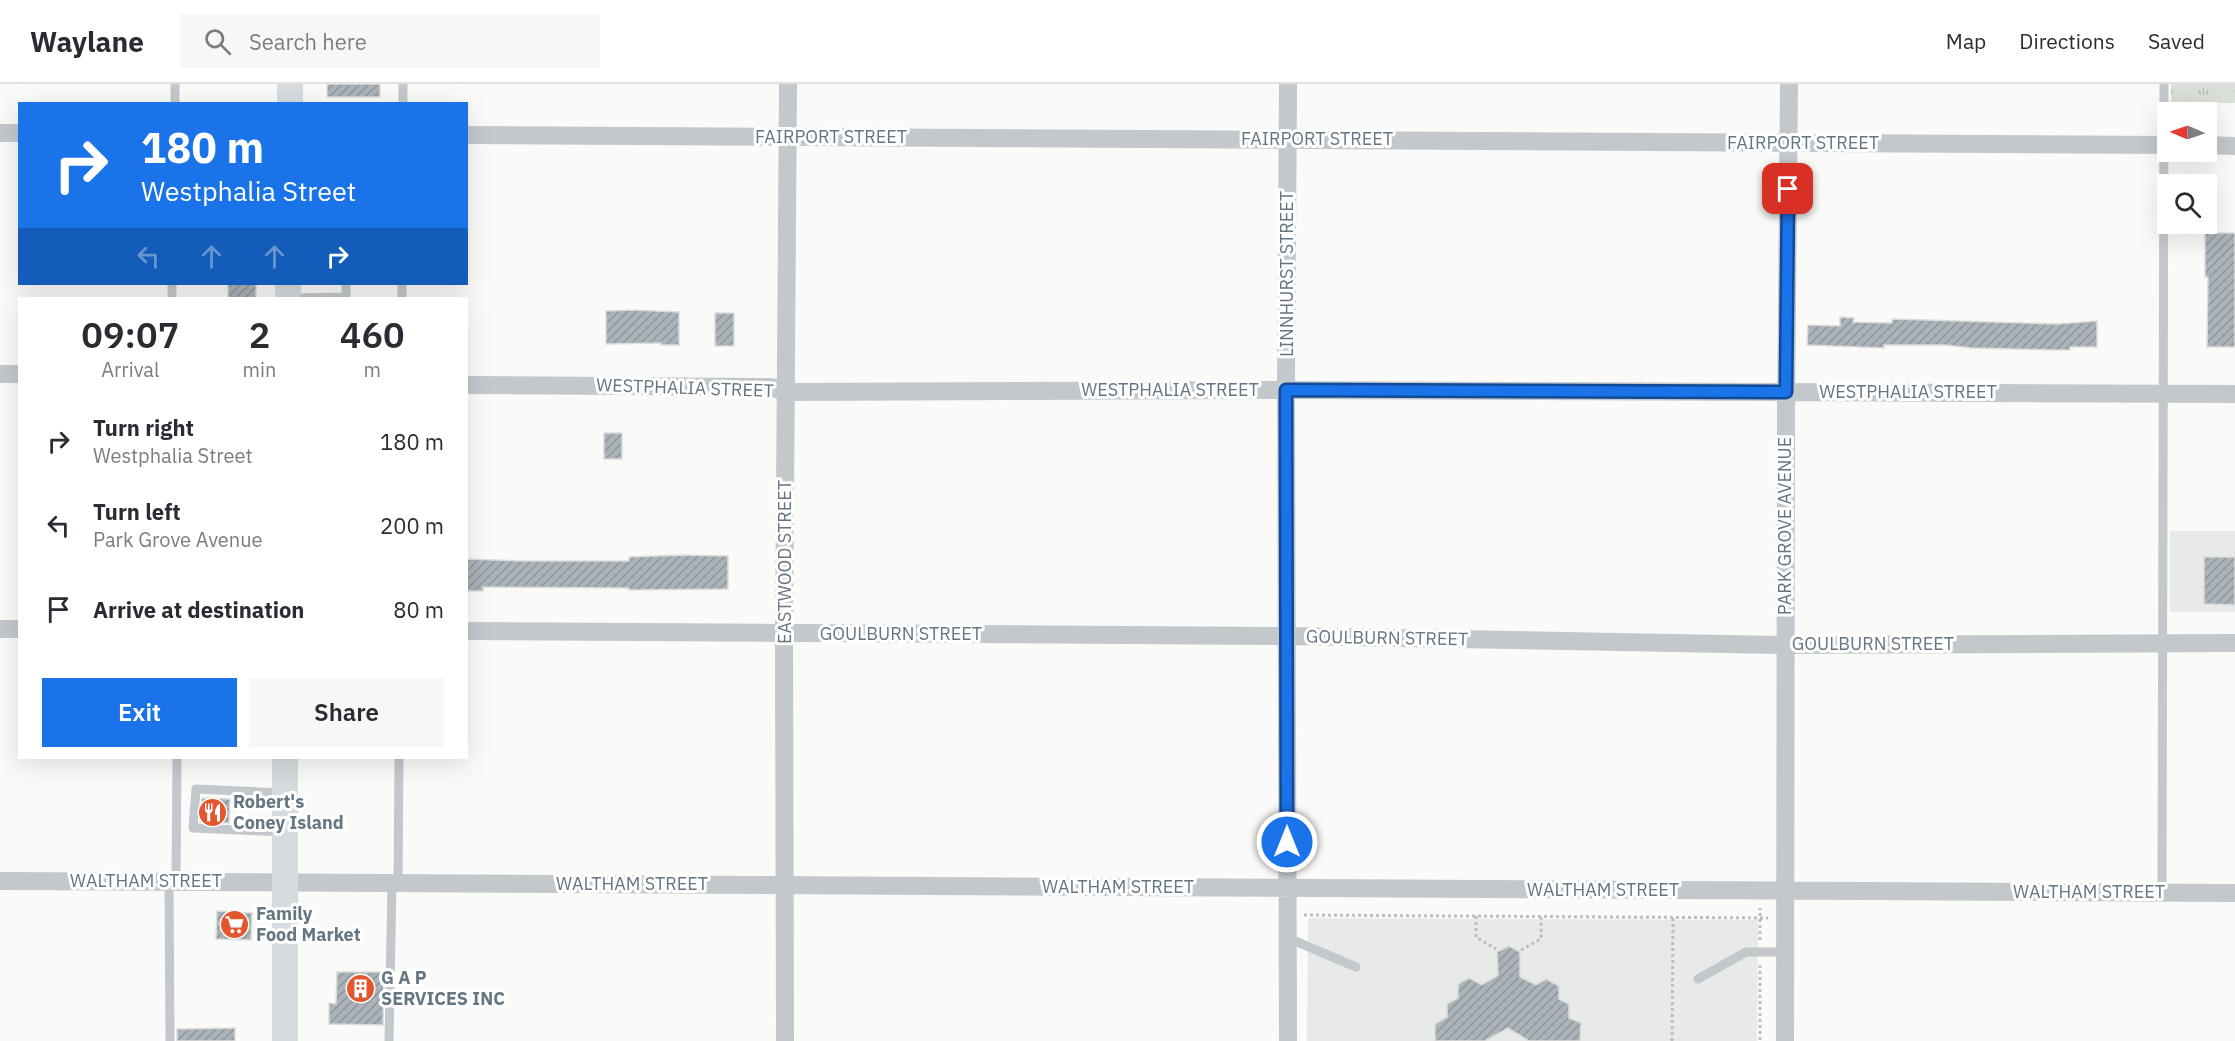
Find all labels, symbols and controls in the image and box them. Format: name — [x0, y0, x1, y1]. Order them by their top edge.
search box — [180, 14, 600, 68]
text: Waylane — [30, 23, 144, 60]
icon: search — [201, 25, 234, 58]
text: Search here — [249, 27, 367, 56]
text: Map — [1946, 27, 1986, 55]
text: Directions — [2019, 27, 2115, 55]
text: Saved — [2148, 27, 2205, 55]
north arrow — [2157, 102, 2217, 162]
map controls — [2157, 102, 2217, 234]
text: 180 m — [141, 120, 264, 175]
street label: FAIRPORT STREET — [755, 125, 907, 148]
icon: right — [42, 126, 120, 204]
street label: FAIRPORT STREET — [1241, 127, 1393, 150]
street label: FAIRPORT STREET — [1727, 131, 1879, 154]
pin — [1762, 163, 1813, 214]
icon: arrive — [1771, 172, 1804, 205]
text: Westphalia Street — [141, 173, 356, 208]
button: search — [2157, 174, 2217, 234]
street label: LINNHURST STREET — [1275, 191, 1298, 357]
icon: left — [132, 240, 165, 273]
icon: ahead — [195, 240, 228, 273]
icon: ahead — [258, 240, 291, 273]
icon: right — [321, 240, 354, 273]
text: 09:07 — [81, 311, 179, 358]
text: 2 — [249, 311, 270, 358]
text: 460 — [340, 311, 405, 358]
text: Arrival — [101, 356, 159, 383]
text: min — [243, 356, 276, 383]
text: m — [363, 356, 381, 383]
street label: WESTPHALIA STREET — [596, 373, 774, 402]
street label: WESTPHALIA STREET — [1081, 378, 1259, 401]
street label: WESTPHALIA STREET — [1819, 380, 1997, 403]
text: Turn right — [93, 413, 194, 442]
icon: right — [42, 425, 75, 458]
text: 180 m — [380, 427, 444, 456]
street label: PARK GROVE AVENUE — [1773, 437, 1796, 615]
text: Westphalia Street — [93, 442, 252, 469]
street label: EASTWOOD STREET — [773, 480, 796, 644]
text: Turn left — [93, 497, 181, 526]
icon: left — [42, 509, 75, 542]
text: 200 m — [380, 511, 444, 540]
text: Park Grove Avenue — [93, 526, 263, 553]
icon: arrive — [42, 593, 75, 626]
text: Arrive at destination — [93, 595, 304, 624]
text: 80 m — [393, 595, 444, 624]
street label: GOULBURN STREET — [820, 622, 982, 645]
street label: GOULBURN STREET — [1306, 625, 1468, 650]
street label: GOULBURN STREET — [1792, 632, 1954, 655]
button: Exit — [42, 678, 237, 747]
button: Share — [249, 678, 444, 747]
place label: Robert's Coney Island — [233, 790, 344, 834]
restaurant icon: Robert's Coney Island — [196, 796, 228, 828]
position arrow — [1255, 810, 1319, 874]
street label: WALTHAM STREET — [70, 869, 222, 892]
street label: WALTHAM STREET — [556, 872, 708, 895]
street label: WALTHAM STREET — [1042, 875, 1194, 898]
street label: WALTHAM STREET — [1527, 878, 1679, 901]
street label: WALTHAM STREET — [2013, 880, 2165, 903]
place label: Family Food Market — [256, 902, 361, 946]
supermarket icon: Family Food Market — [219, 908, 251, 940]
place label: G A P SERVICES INC — [381, 966, 505, 1010]
building icon: G A P SERVICES INC — [344, 972, 376, 1004]

